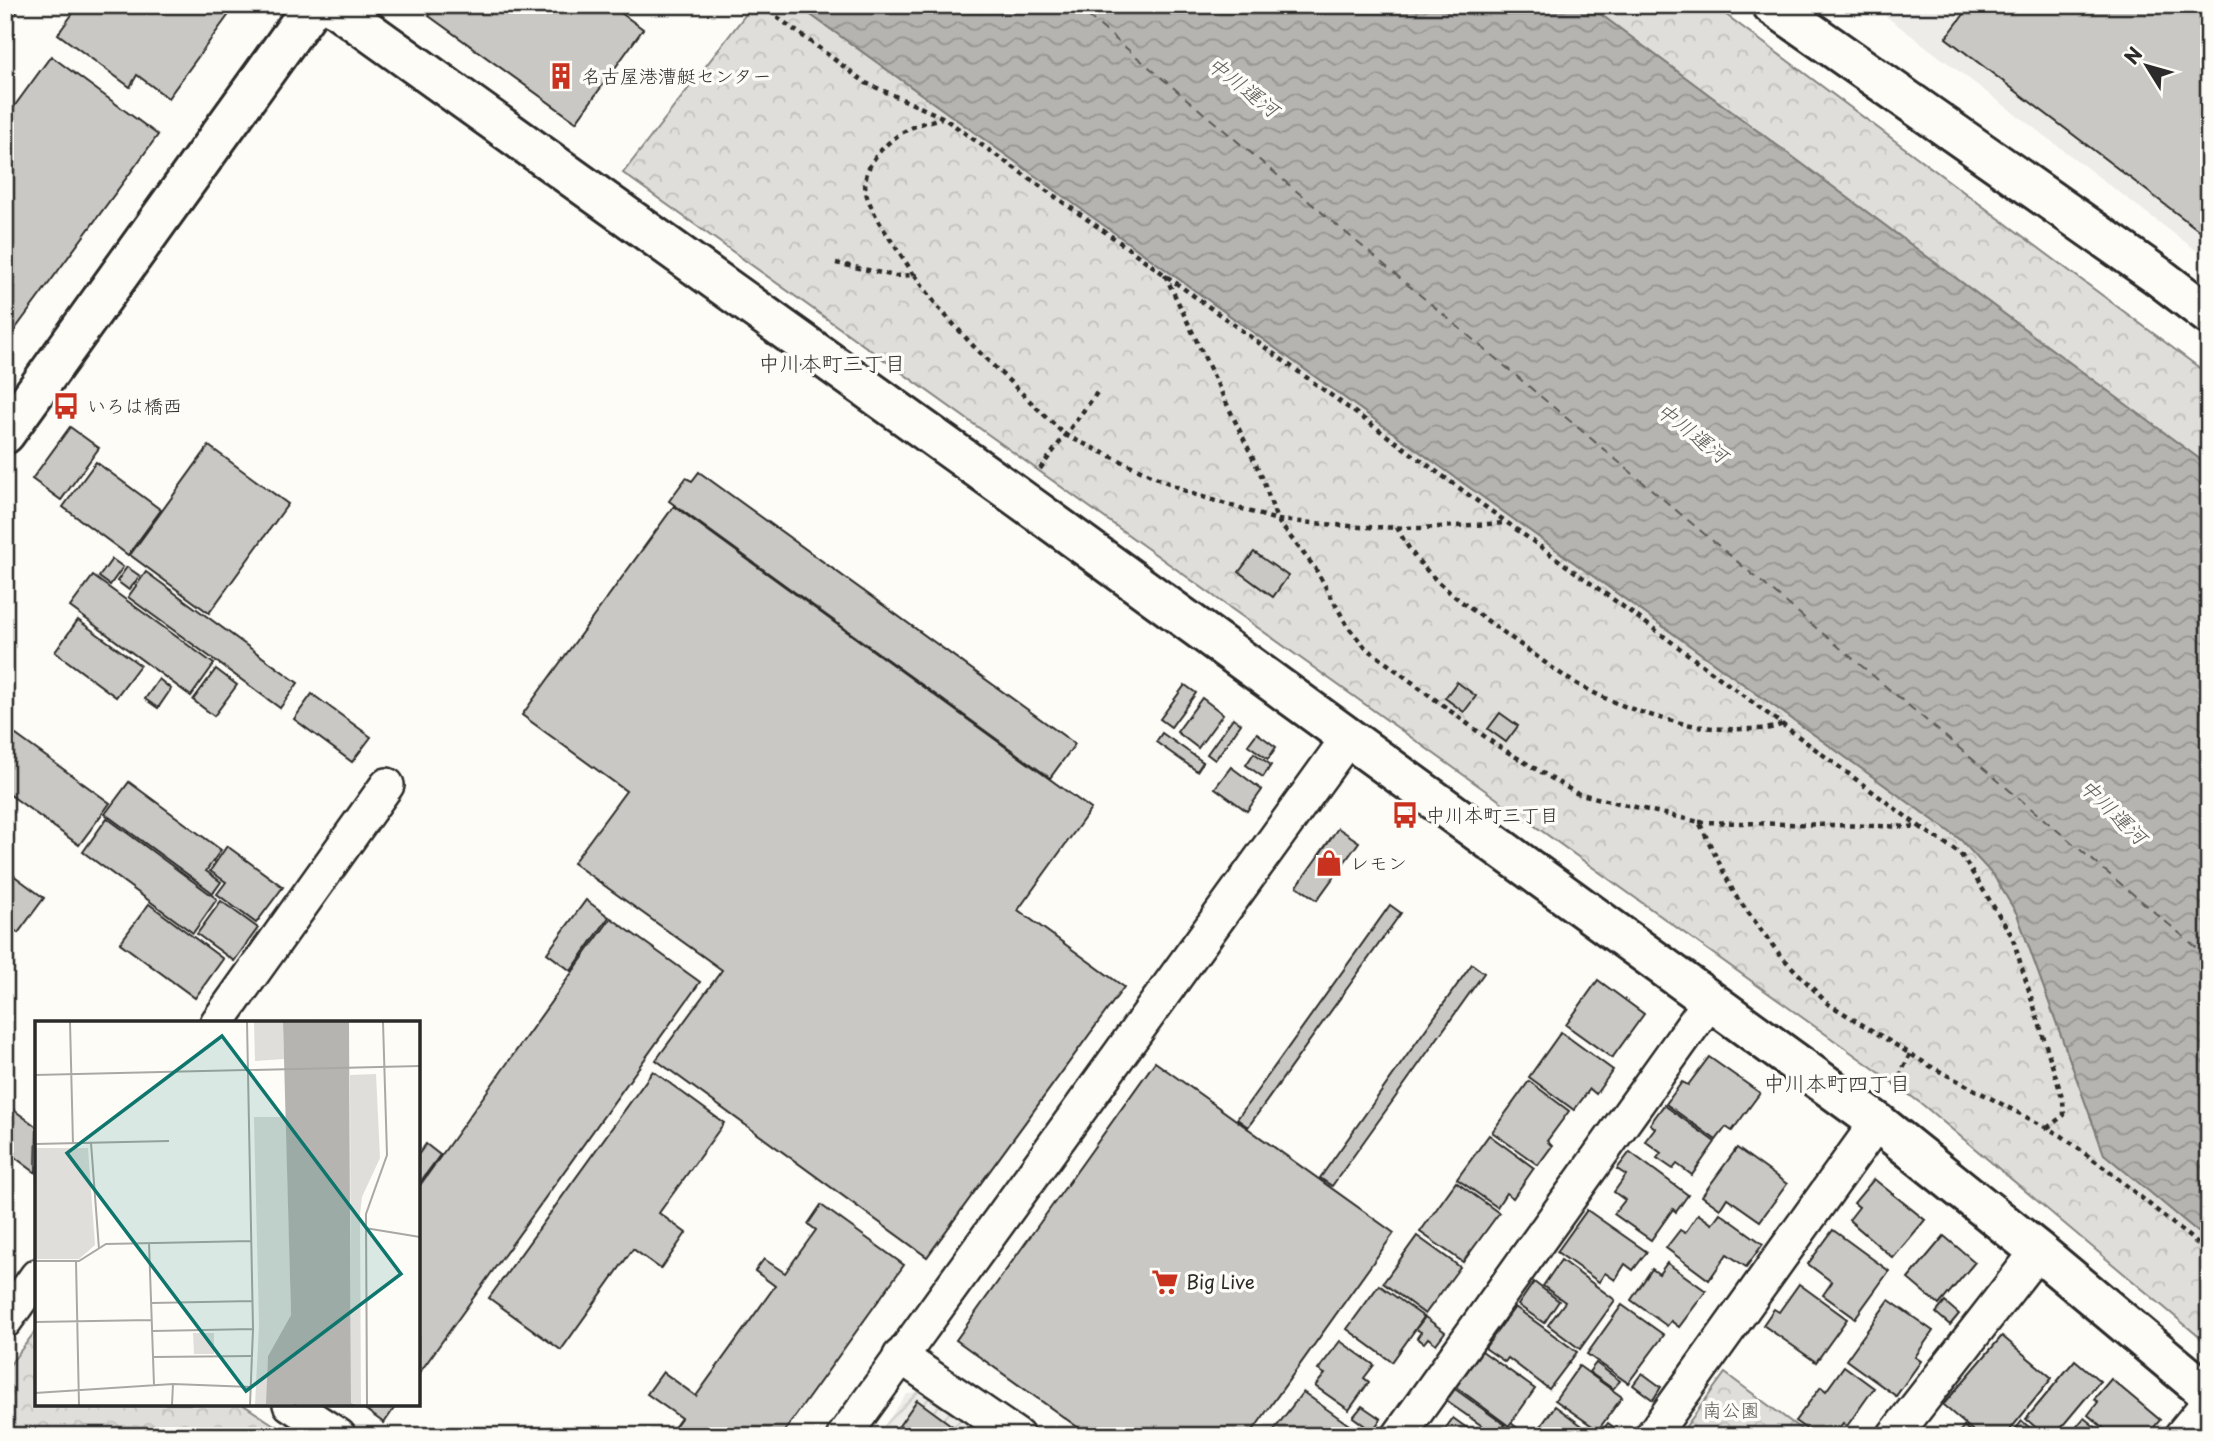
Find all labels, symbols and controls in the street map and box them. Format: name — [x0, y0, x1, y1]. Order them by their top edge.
north arrow — [2112, 32, 2182, 102]
text: N — [2117, 41, 2148, 70]
water label: 中川運河 — [1201, 47, 1290, 126]
building icon: 名古屋港漕艇センター — [546, 61, 576, 91]
place label: 名古屋港漕艇センター — [582, 61, 771, 89]
district label: 中川本町三丁目 — [759, 346, 906, 378]
bus stop icon: いろは橋西 — [51, 391, 81, 421]
place label: いろは橋西 — [87, 391, 182, 419]
water label: 中川運河 — [1650, 393, 1739, 472]
water label: 中川運河 — [2073, 770, 2158, 853]
bus stop icon: 中川本町三丁目 — [1390, 800, 1420, 830]
place label: 中川本町三丁目 — [1426, 800, 1559, 828]
shop icon: レモン — [1314, 848, 1344, 878]
place label: レモン — [1350, 848, 1407, 876]
inset map — [35, 1021, 420, 1406]
district label: 中川本町四丁目 — [1764, 1066, 1911, 1098]
supermarket icon: Big Live — [1150, 1267, 1180, 1297]
place label: Big Live — [1186, 1267, 1255, 1295]
park label: 南公園 — [1702, 1395, 1760, 1423]

